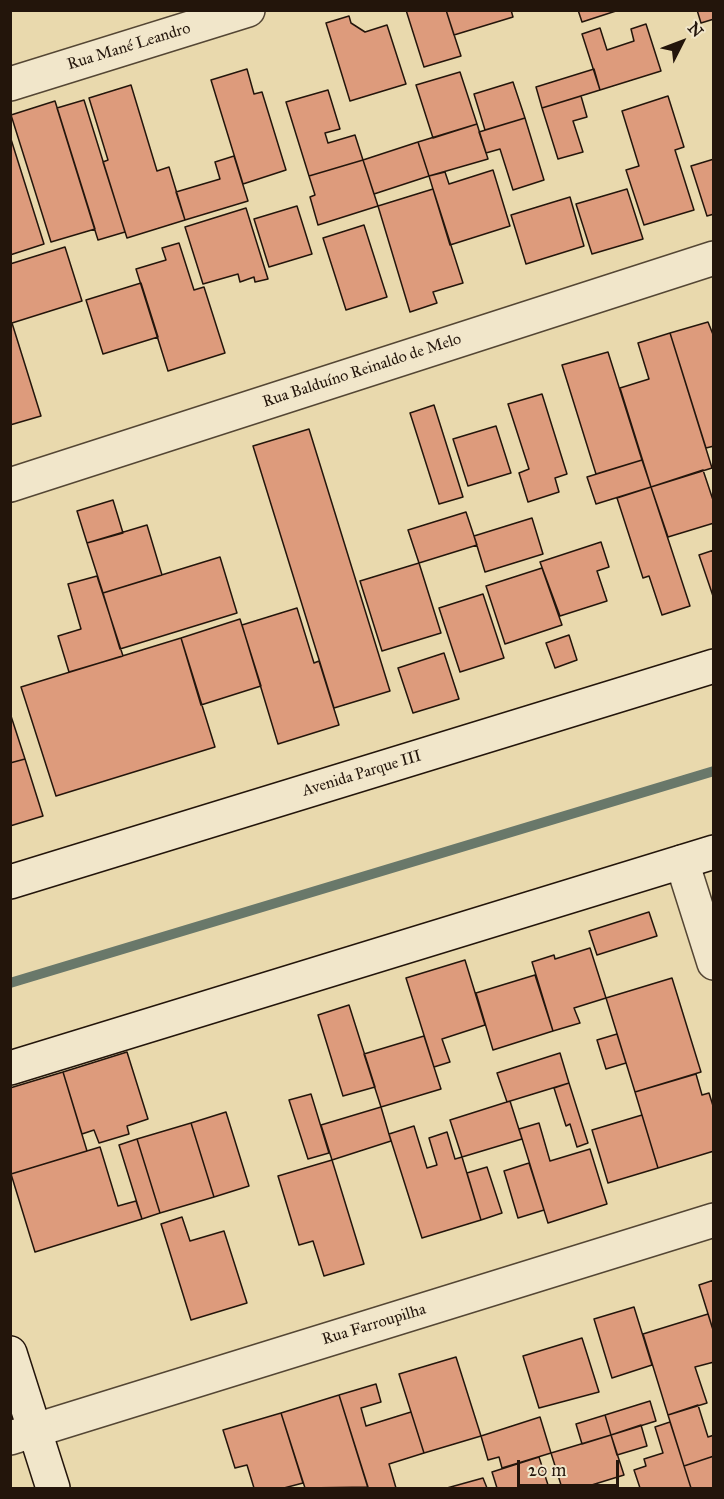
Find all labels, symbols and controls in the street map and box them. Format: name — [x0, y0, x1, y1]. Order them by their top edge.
north arrow — [652, 12, 712, 72]
text: N — [684, 18, 707, 41]
street label: Rua Mané Leandro — [65, 19, 193, 75]
street label: Rua Balduíno Reinaldo de Melo — [260, 330, 464, 412]
street label: Avenida Parque III — [300, 747, 424, 801]
street label: Rua Farroupilha — [320, 1300, 428, 1350]
scale bar — [520, 1448, 622, 1486]
text: 20 m — [528, 1459, 566, 1481]

